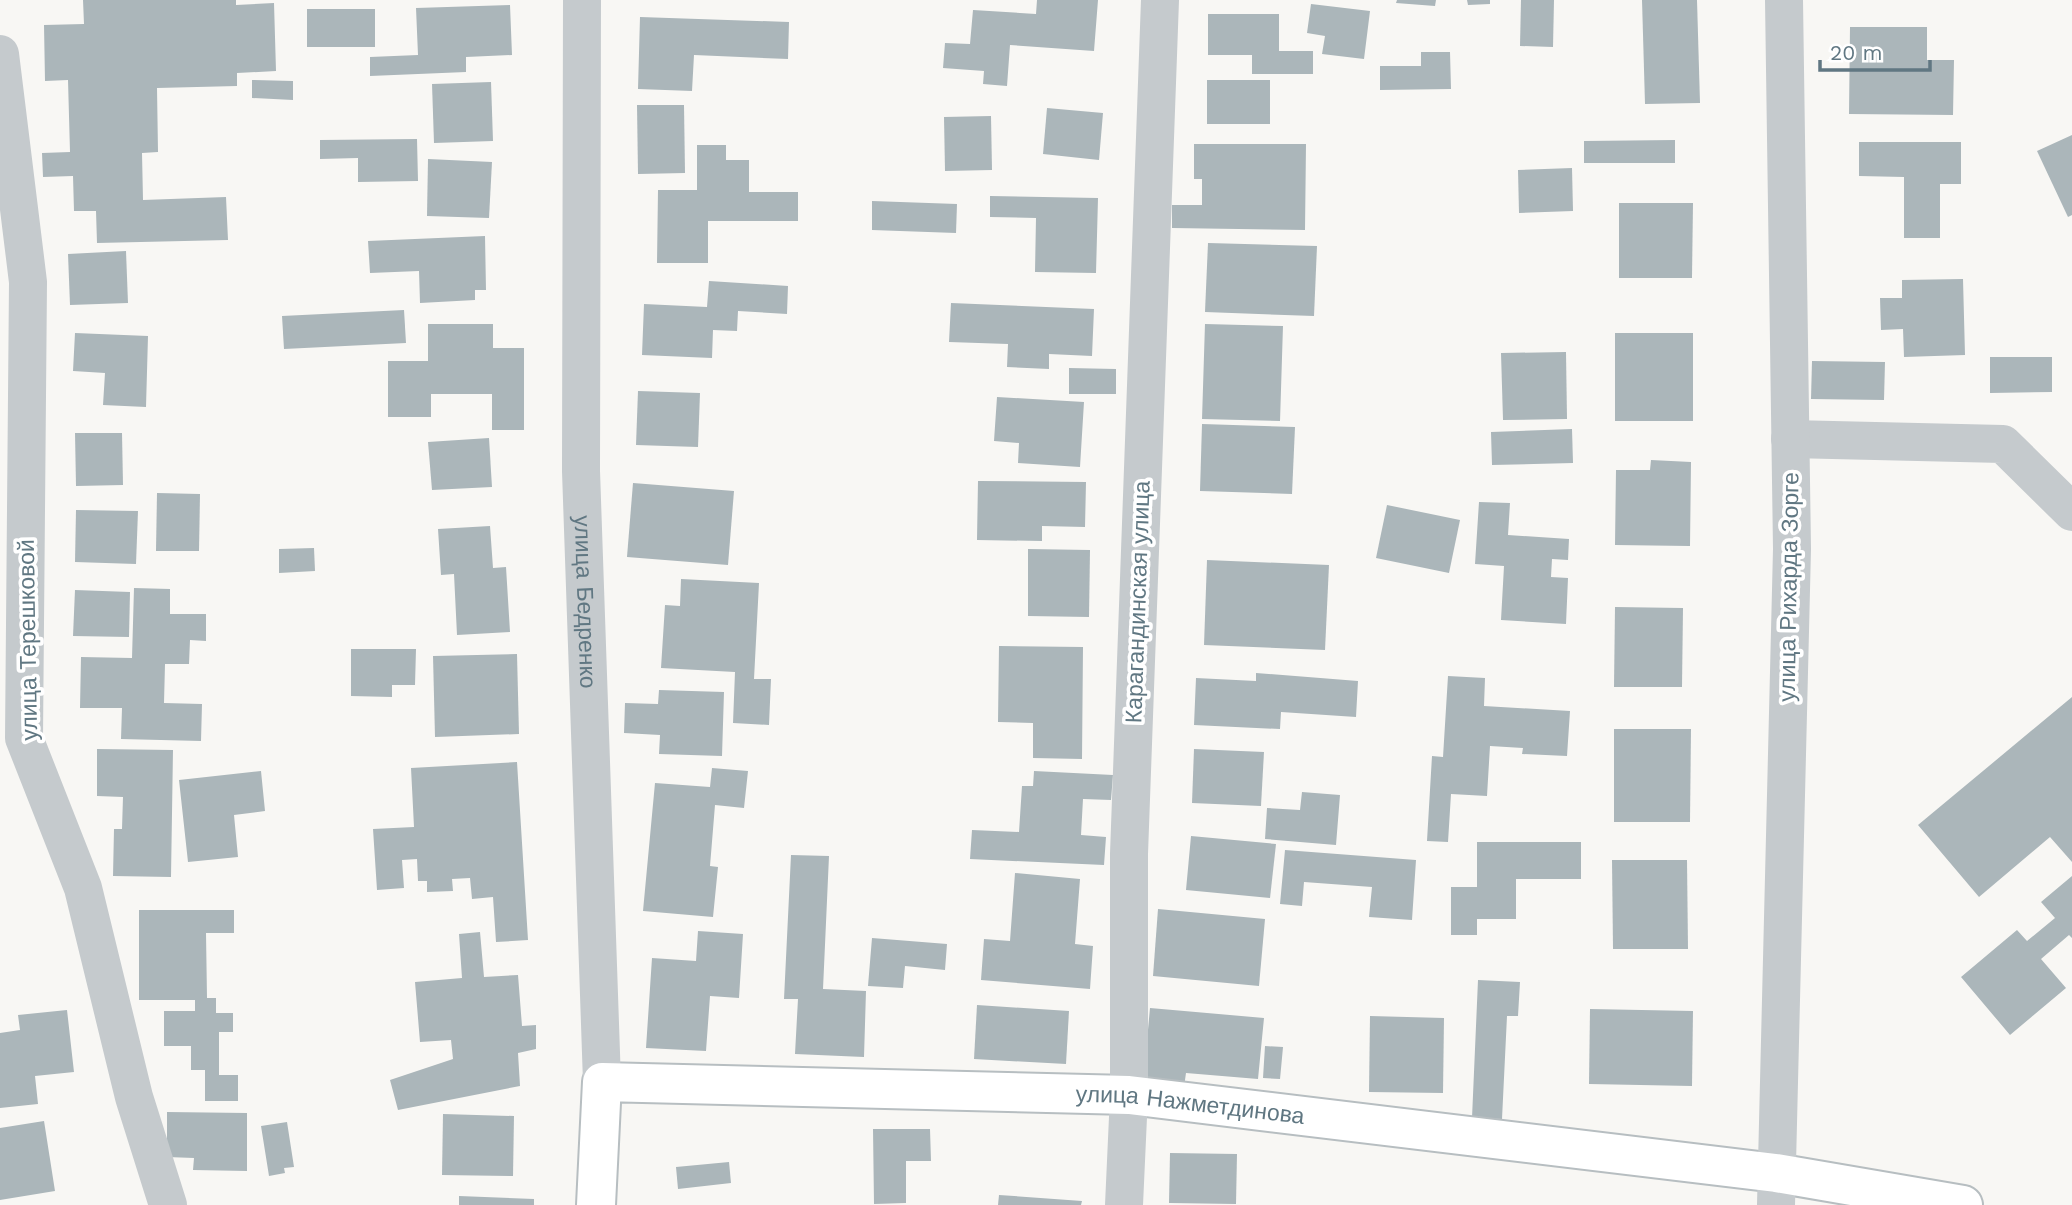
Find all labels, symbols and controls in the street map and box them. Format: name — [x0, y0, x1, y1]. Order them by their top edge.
scale bar — [1820, 28, 1930, 72]
text: 20 m — [1830, 40, 1882, 65]
street label: улица Рихарда Зорге — [1773, 472, 1805, 702]
street label: Карагандинская улица — [1120, 480, 1156, 724]
street label: улица Бедренко — [569, 515, 602, 689]
street label: улица Терешковой — [13, 539, 43, 741]
street label: улица Нажметдинова — [1075, 1080, 1306, 1130]

